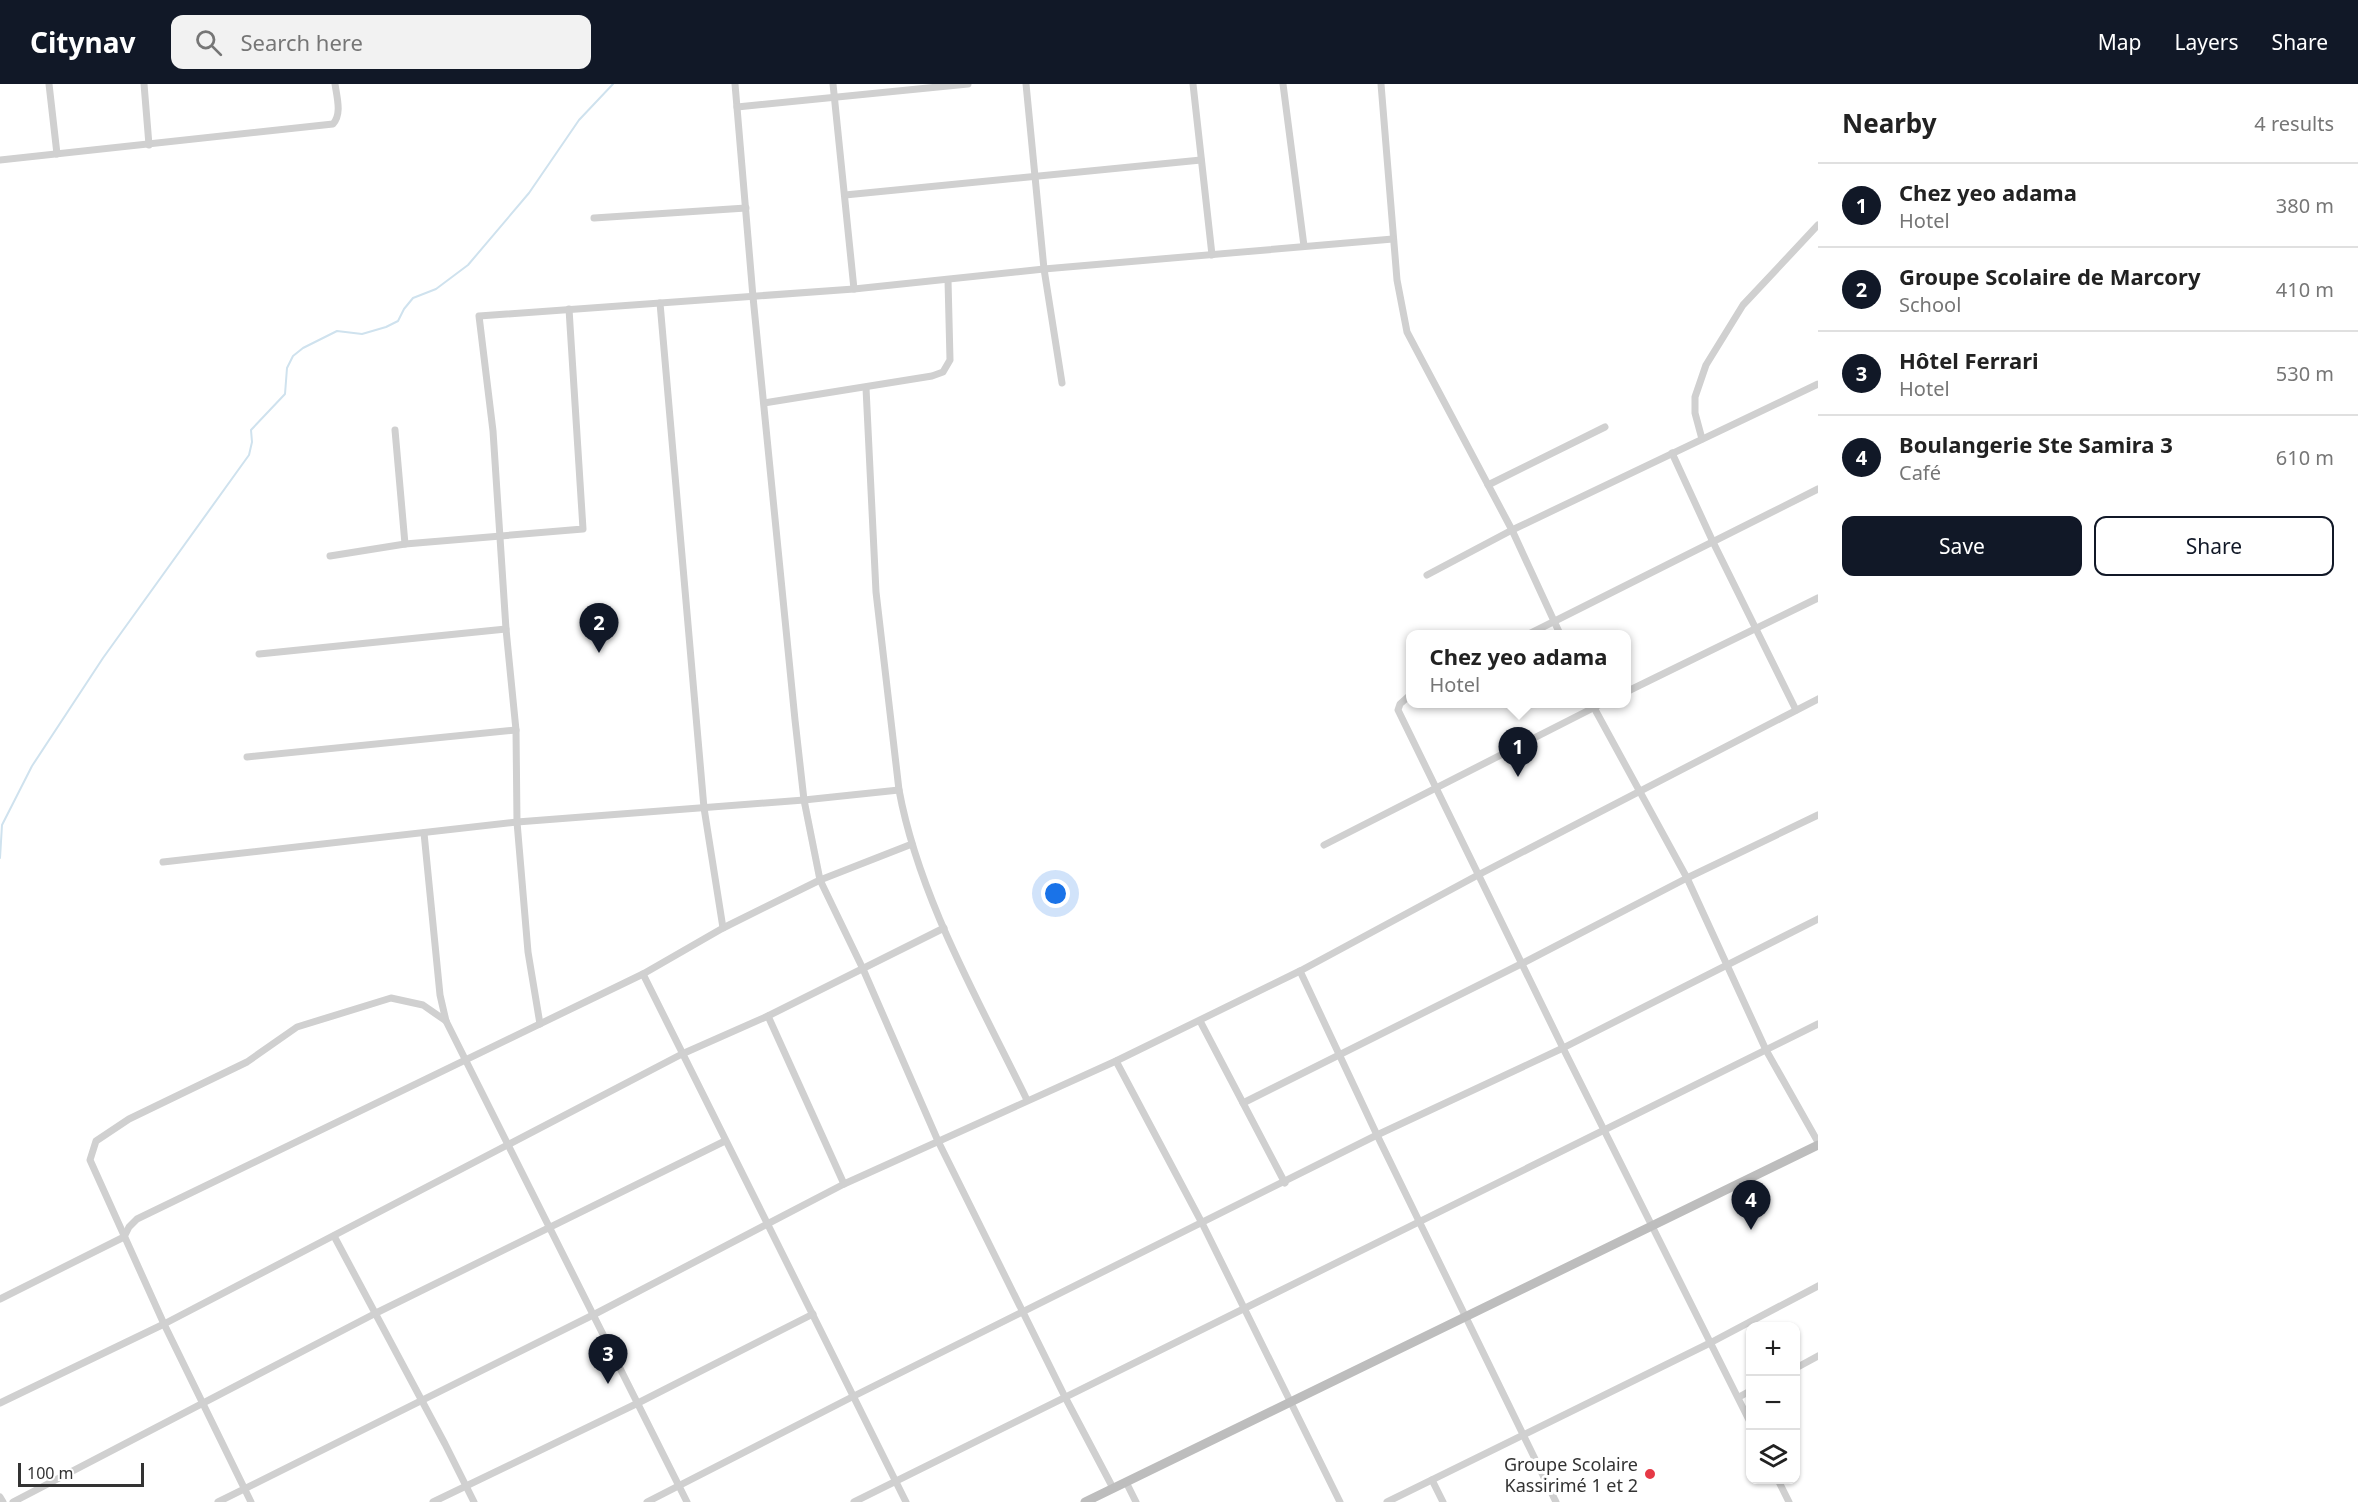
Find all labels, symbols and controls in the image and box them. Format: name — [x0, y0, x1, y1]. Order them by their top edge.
search box — [171, 15, 591, 69]
text: Citynav — [30, 23, 135, 61]
icon: search — [192, 26, 225, 59]
text: Search here — [240, 27, 363, 57]
text: Map — [2098, 28, 2142, 56]
text: Layers — [2175, 28, 2239, 56]
text: Share — [2272, 28, 2328, 56]
text: Nearby — [1842, 105, 1937, 141]
text: 4 results — [2254, 110, 2334, 137]
text: Chez yeo adama — [1899, 177, 2077, 207]
text: 1 — [1856, 192, 1867, 219]
text: 380 m — [2276, 192, 2334, 219]
text: Hotel — [1899, 207, 1950, 234]
text: Groupe Scolaire de Marcory — [1899, 261, 2201, 291]
text: 2 — [1856, 276, 1867, 303]
text: 410 m — [2276, 276, 2334, 303]
text: School — [1899, 291, 1961, 318]
text: Hôtel Ferrari — [1899, 345, 2039, 375]
text: 3 — [1856, 360, 1867, 387]
text: 530 m — [2276, 360, 2334, 387]
text: Hotel — [1899, 375, 1950, 402]
text: Boulangerie Ste Samira 3 — [1899, 429, 2173, 459]
text: 4 — [1856, 444, 1867, 471]
text: 610 m — [2276, 444, 2334, 471]
text: Café — [1899, 459, 1941, 486]
button: Save — [1842, 516, 2082, 576]
button: Share — [2094, 516, 2334, 576]
pin: 2 — [580, 604, 618, 653]
popup — [1406, 630, 1631, 708]
text: Chez yeo adama — [1430, 641, 1607, 671]
text: Hotel — [1430, 671, 1480, 698]
pin: 1 — [1498, 728, 1538, 777]
your location — [1041, 879, 1070, 908]
pin: 4 — [1732, 1180, 1770, 1230]
map controls — [1746, 1322, 1800, 1484]
button: + — [1746, 1322, 1800, 1376]
pin: 3 — [588, 1334, 628, 1384]
button: − — [1746, 1376, 1800, 1430]
button: layers — [1746, 1430, 1800, 1484]
place label: Groupe Scolaire Kassirimé 1 et 2 — [1504, 1452, 1638, 1497]
scale bar — [18, 1460, 144, 1488]
text: 100 m — [27, 1462, 74, 1484]
marker: Groupe Scolaire Kassirimé 1 et 2 — [1643, 1467, 1657, 1481]

